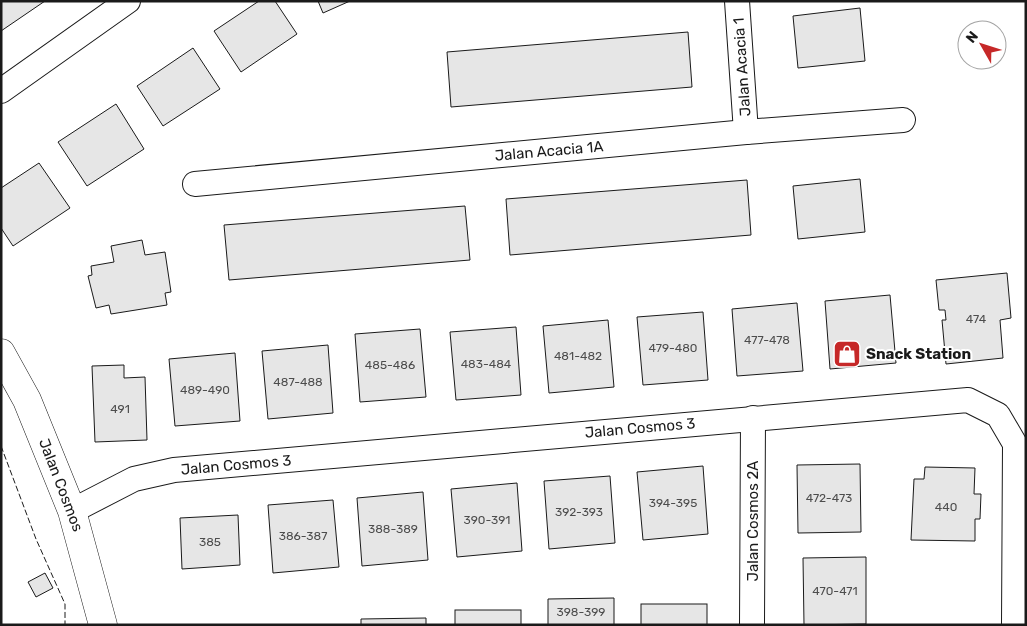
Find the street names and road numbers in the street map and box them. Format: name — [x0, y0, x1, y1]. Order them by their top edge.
street label: Jalan Acacia 1 — [730, 17, 754, 117]
street label: Jalan Acacia 1A — [494, 137, 604, 165]
street label: Jalan Cosmos 3 — [584, 414, 696, 442]
street label: Jalan Cosmos — [35, 436, 87, 534]
street label: Jalan Cosmos 3 — [180, 451, 292, 479]
street label: Jalan Cosmos 2A — [744, 461, 762, 581]

